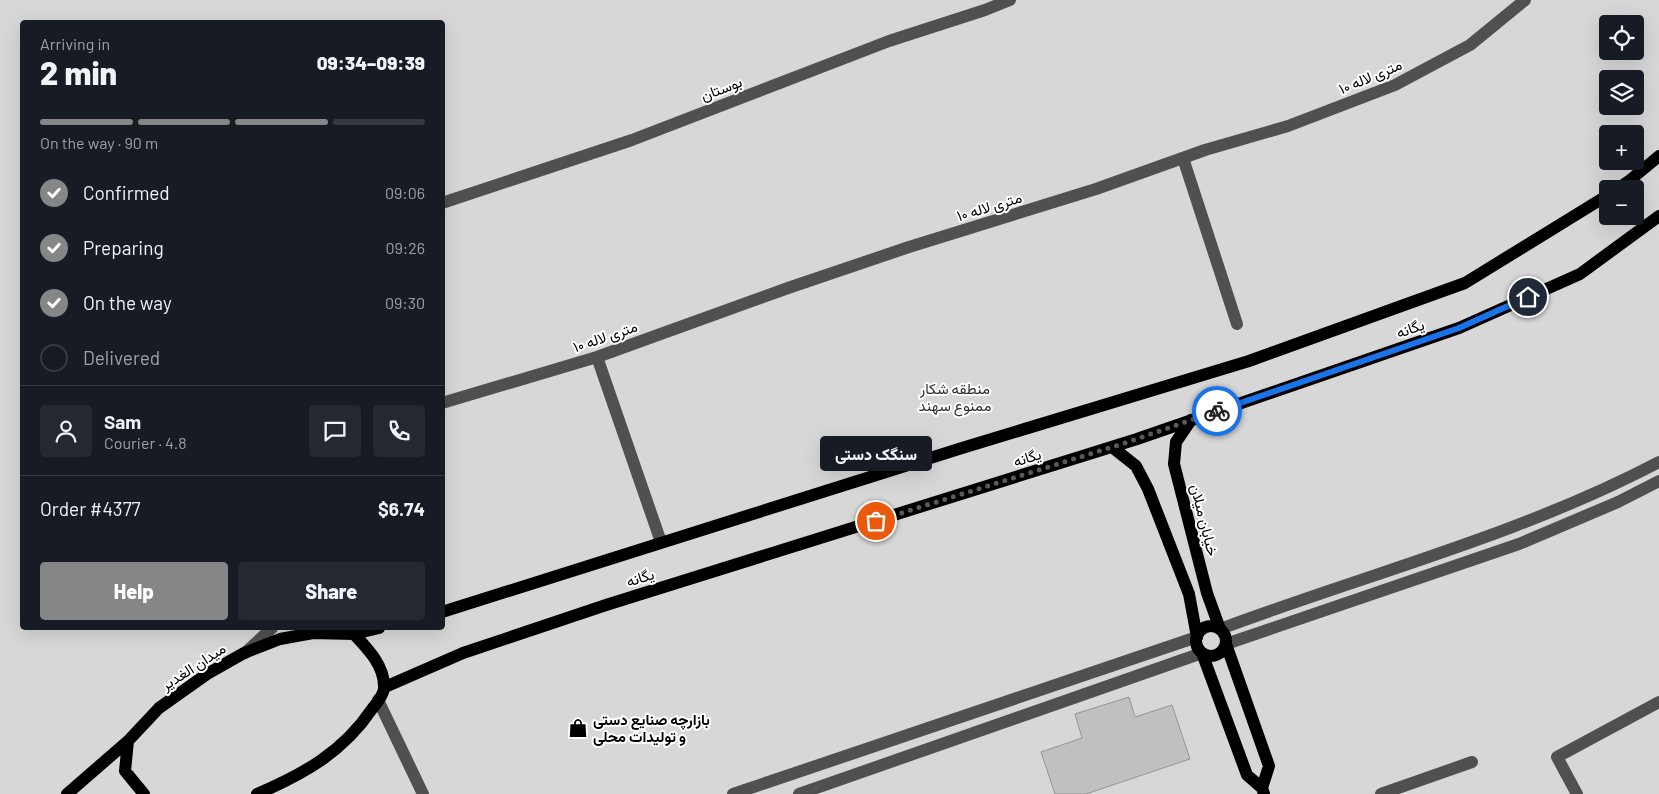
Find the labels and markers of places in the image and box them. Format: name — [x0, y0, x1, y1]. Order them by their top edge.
pin — [1507, 276, 1549, 318]
callout: سنگک دستی — [820, 436, 932, 471]
pin — [855, 500, 897, 542]
place label: بازارچه صنایع دستی و تولیدات محلی — [593, 710, 710, 746]
shop icon: بازارچه صنایع دستی و تولیدات محلی — [567, 717, 589, 739]

